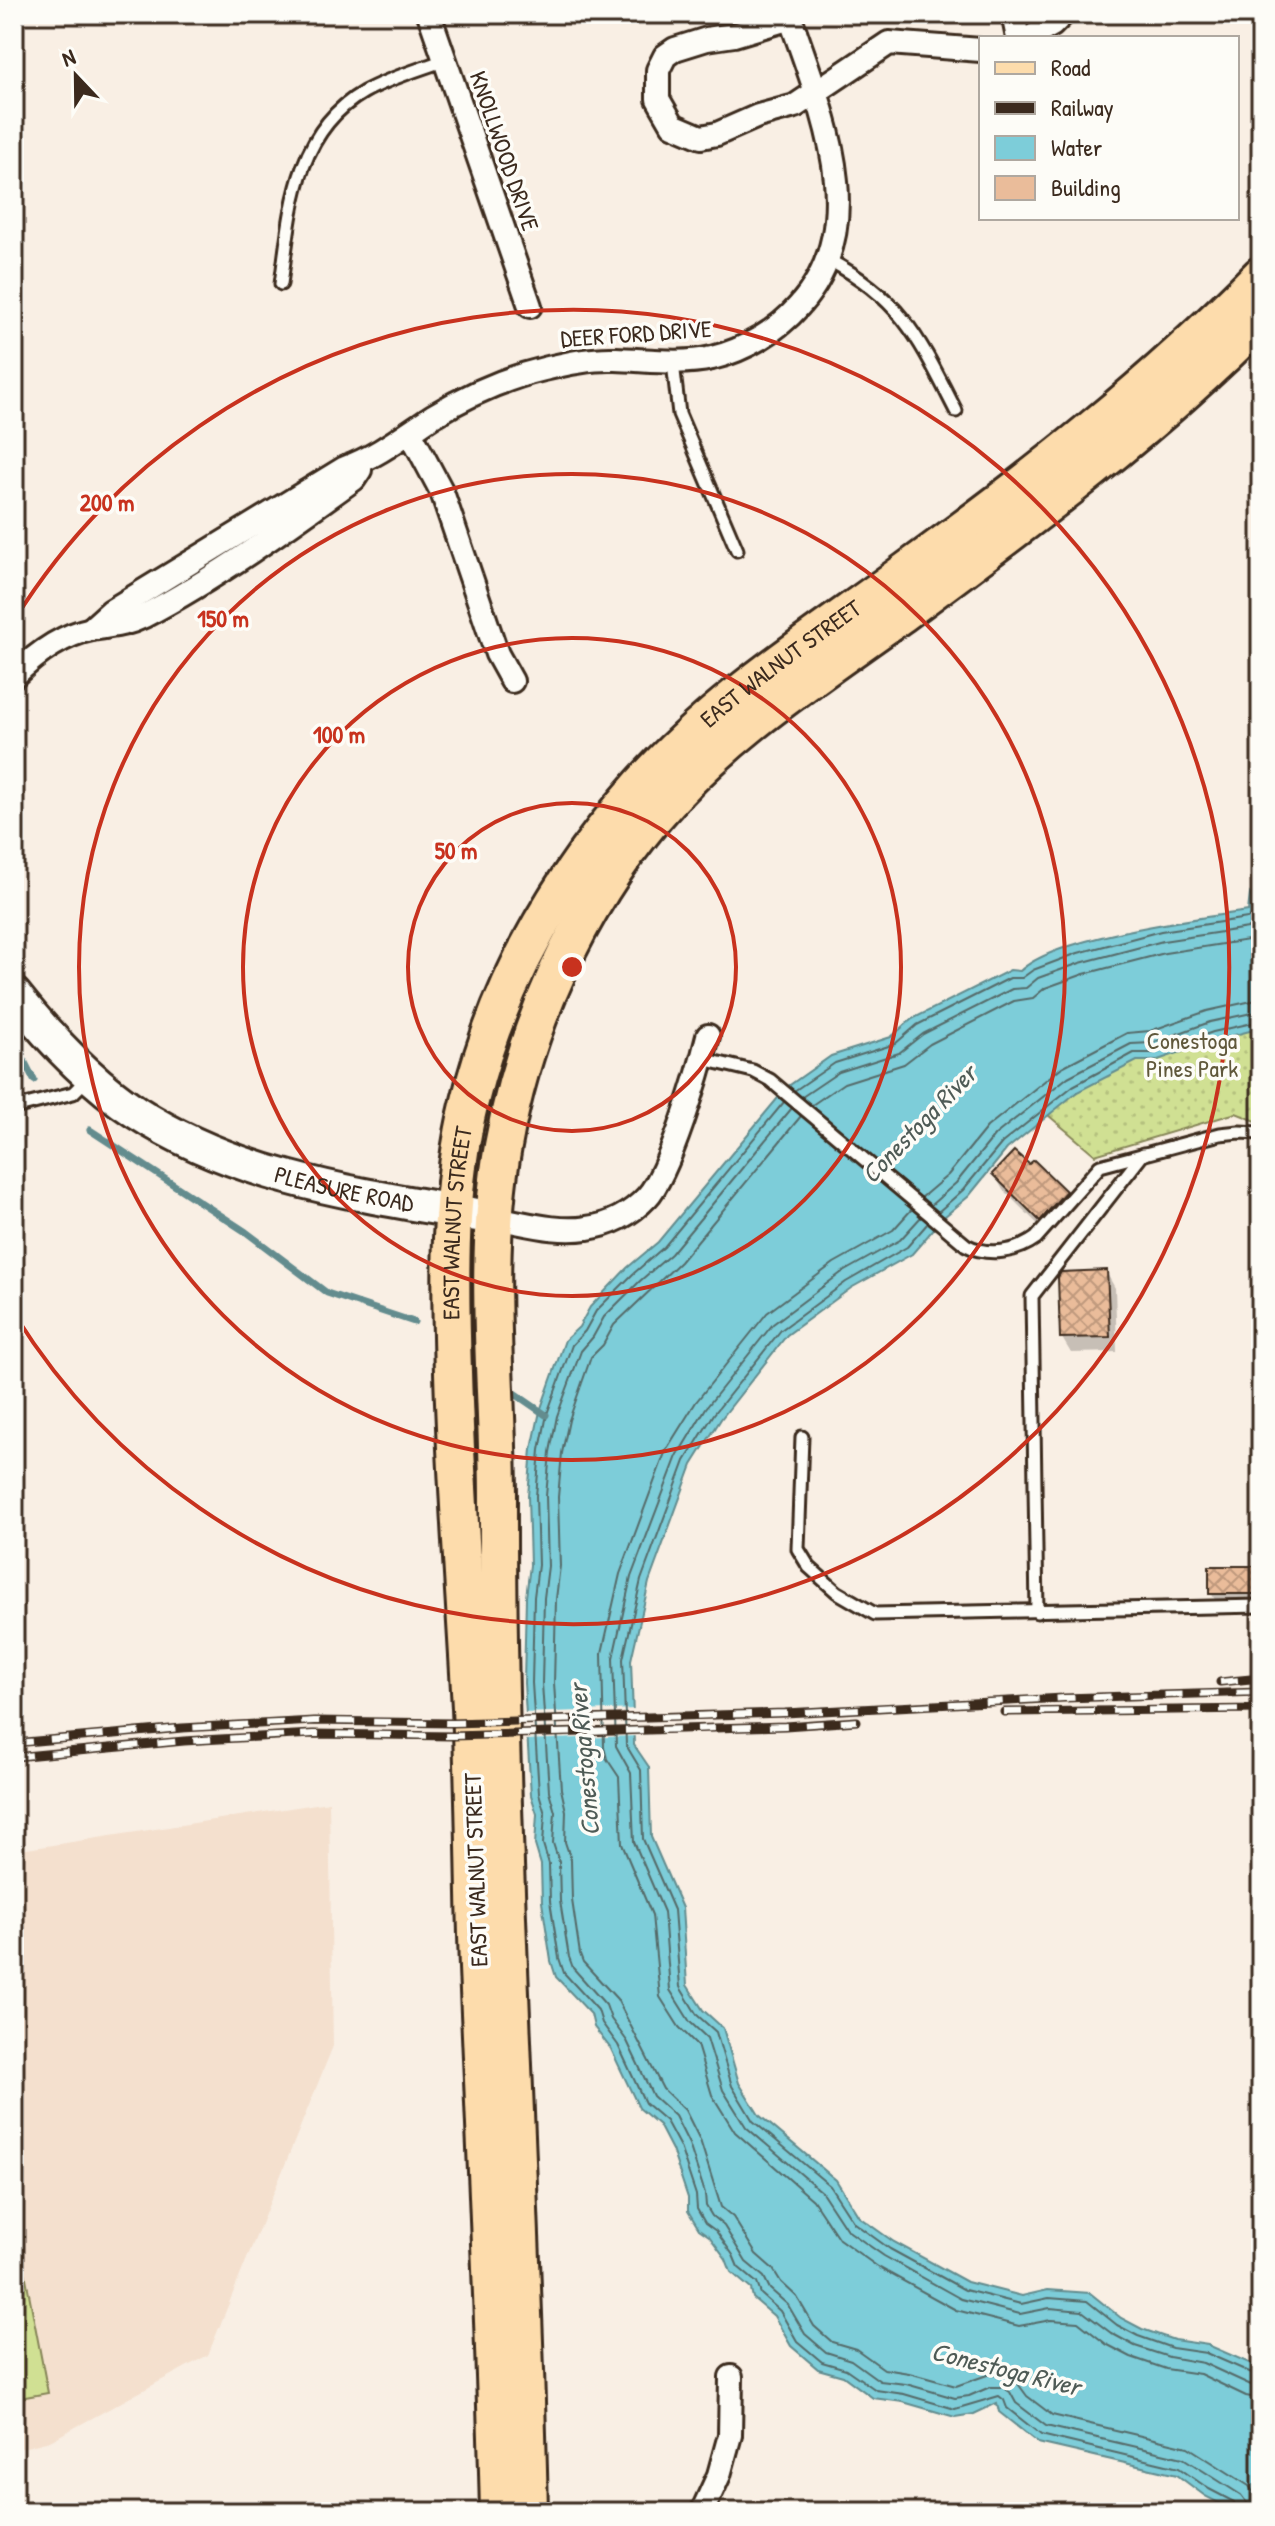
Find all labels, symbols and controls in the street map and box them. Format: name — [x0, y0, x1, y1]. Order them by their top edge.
north arrow — [36, 36, 116, 116]
legend — [979, 36, 1239, 220]
text: N — [57, 41, 80, 74]
text: Road — [1051, 51, 1090, 83]
street label: KNOLLWOOD DRIVE — [463, 67, 547, 235]
text: Railway — [1051, 91, 1114, 123]
text: Water — [1051, 131, 1102, 163]
text: Building — [1051, 171, 1121, 203]
street label: DEER FORD DRIVE — [559, 312, 713, 354]
text: 200 m — [80, 486, 134, 518]
street label: EAST WALNUT STREET — [693, 591, 868, 734]
text: 150 m — [197, 602, 249, 634]
text: 100 m — [313, 718, 365, 750]
text: 50 m — [435, 834, 477, 866]
centre of rings — [558, 953, 586, 981]
park label: Conestoga Pines Park — [1146, 1024, 1238, 1084]
water label: Conestoga River — [853, 1055, 987, 1191]
street label: EAST WALNUT STREET — [434, 1123, 479, 1320]
street label: PLEASURE ROAD — [271, 1157, 417, 1219]
water label: Conestoga River — [559, 1680, 609, 1837]
street label: EAST WALNUT STREET — [456, 1772, 494, 1967]
water label: Conestoga River — [928, 2333, 1087, 2406]

